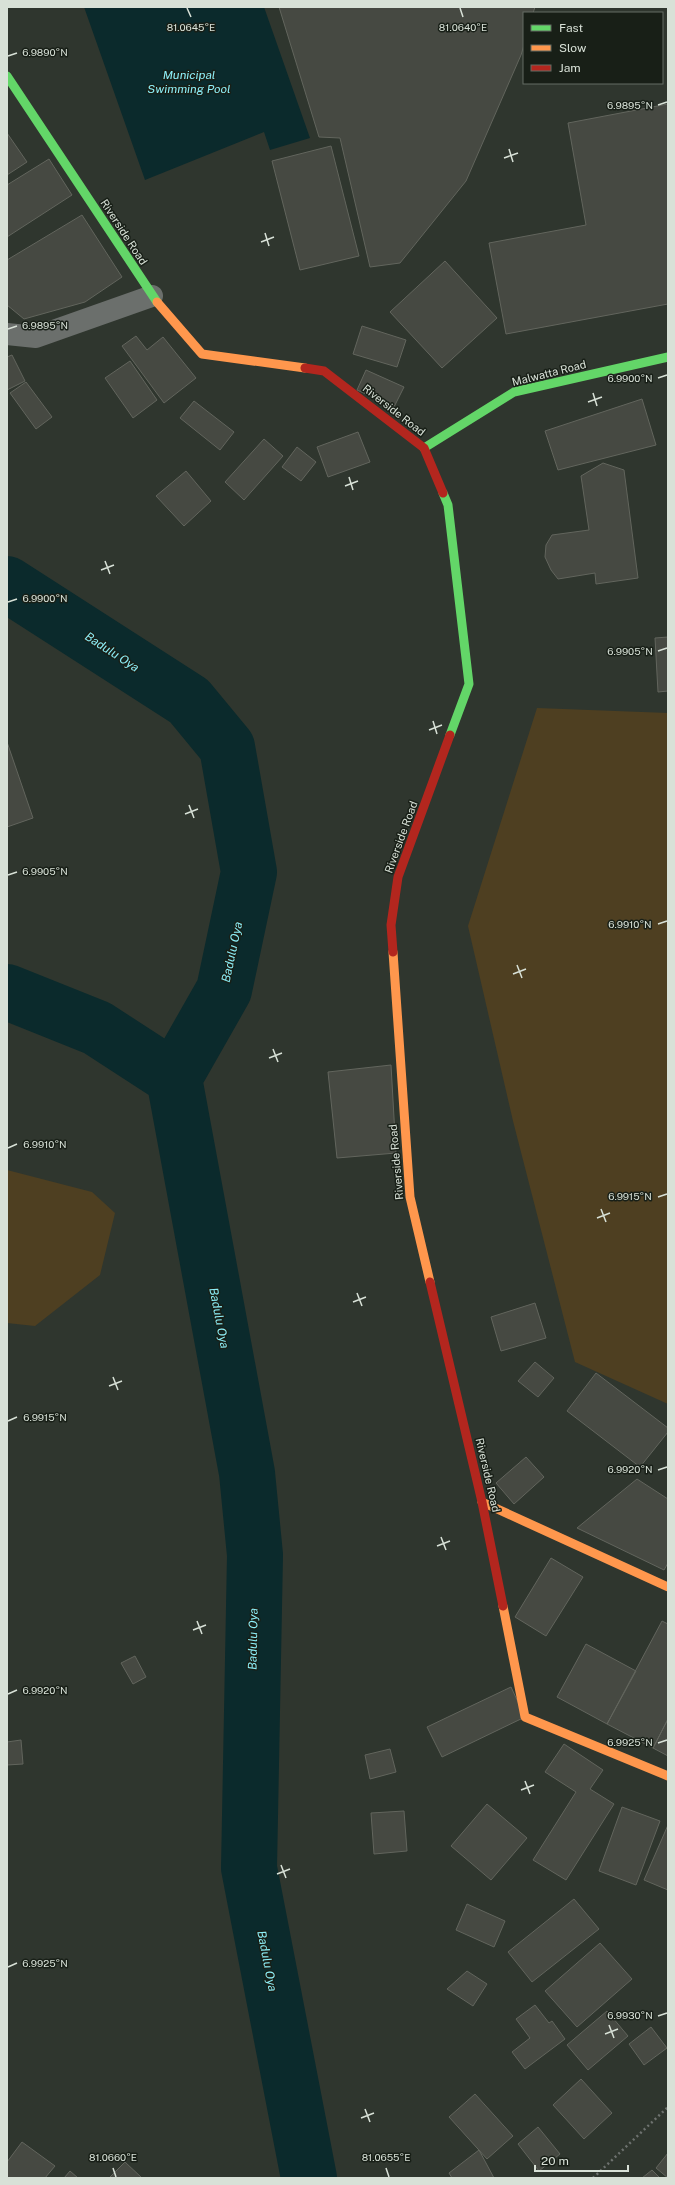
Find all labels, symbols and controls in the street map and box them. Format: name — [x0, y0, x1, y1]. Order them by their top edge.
legend — [523, 12, 663, 84]
text: 81.0645°E — [167, 21, 215, 33]
text: 81.0640°E — [439, 21, 487, 33]
text: Fast — [559, 21, 584, 35]
text: Slow — [559, 41, 587, 55]
text: 6.9890°N — [22, 46, 68, 58]
text: Jam — [559, 61, 581, 75]
water label: Municipal Swimming Pool — [147, 68, 231, 96]
text: 6.9895°N — [607, 99, 653, 111]
street label: Riverside Road — [98, 197, 150, 267]
text: 6.9895°N — [22, 319, 68, 331]
street label: Malwatta Road — [511, 358, 587, 388]
text: 6.9900°N — [607, 372, 653, 384]
street label: Riverside Road — [360, 382, 428, 438]
text: 6.9900°N — [22, 592, 68, 604]
water label: Badulu Oya — [82, 629, 142, 675]
text: 6.9905°N — [607, 645, 653, 657]
street label: Riverside Road — [382, 799, 420, 875]
text: 6.9905°N — [22, 865, 68, 877]
text: 6.9910°N — [608, 918, 652, 930]
water label: Badulu Oya — [219, 920, 245, 984]
street label: Riverside Road — [387, 1124, 405, 1200]
text: 6.9910°N — [23, 1138, 67, 1150]
text: 6.9915°N — [608, 1190, 652, 1202]
water label: Badulu Oya — [206, 1286, 232, 1350]
text: 6.9915°N — [23, 1411, 67, 1423]
street label: Riverside Road — [474, 1437, 502, 1513]
text: 6.9920°N — [607, 1463, 653, 1475]
water label: Badulu Oya — [245, 1608, 261, 1670]
text: 6.9920°N — [22, 1684, 68, 1696]
text: 6.9925°N — [607, 1736, 653, 1748]
water label: Badulu Oya — [254, 1929, 280, 1993]
text: 6.9925°N — [22, 1957, 68, 1969]
text: 6.9930°N — [607, 2009, 653, 2021]
scale bar — [535, 2147, 628, 2173]
text: 81.0660°E — [89, 2151, 137, 2163]
text: 81.0655°E — [362, 2151, 410, 2163]
text: 20 m — [541, 2154, 569, 2168]

